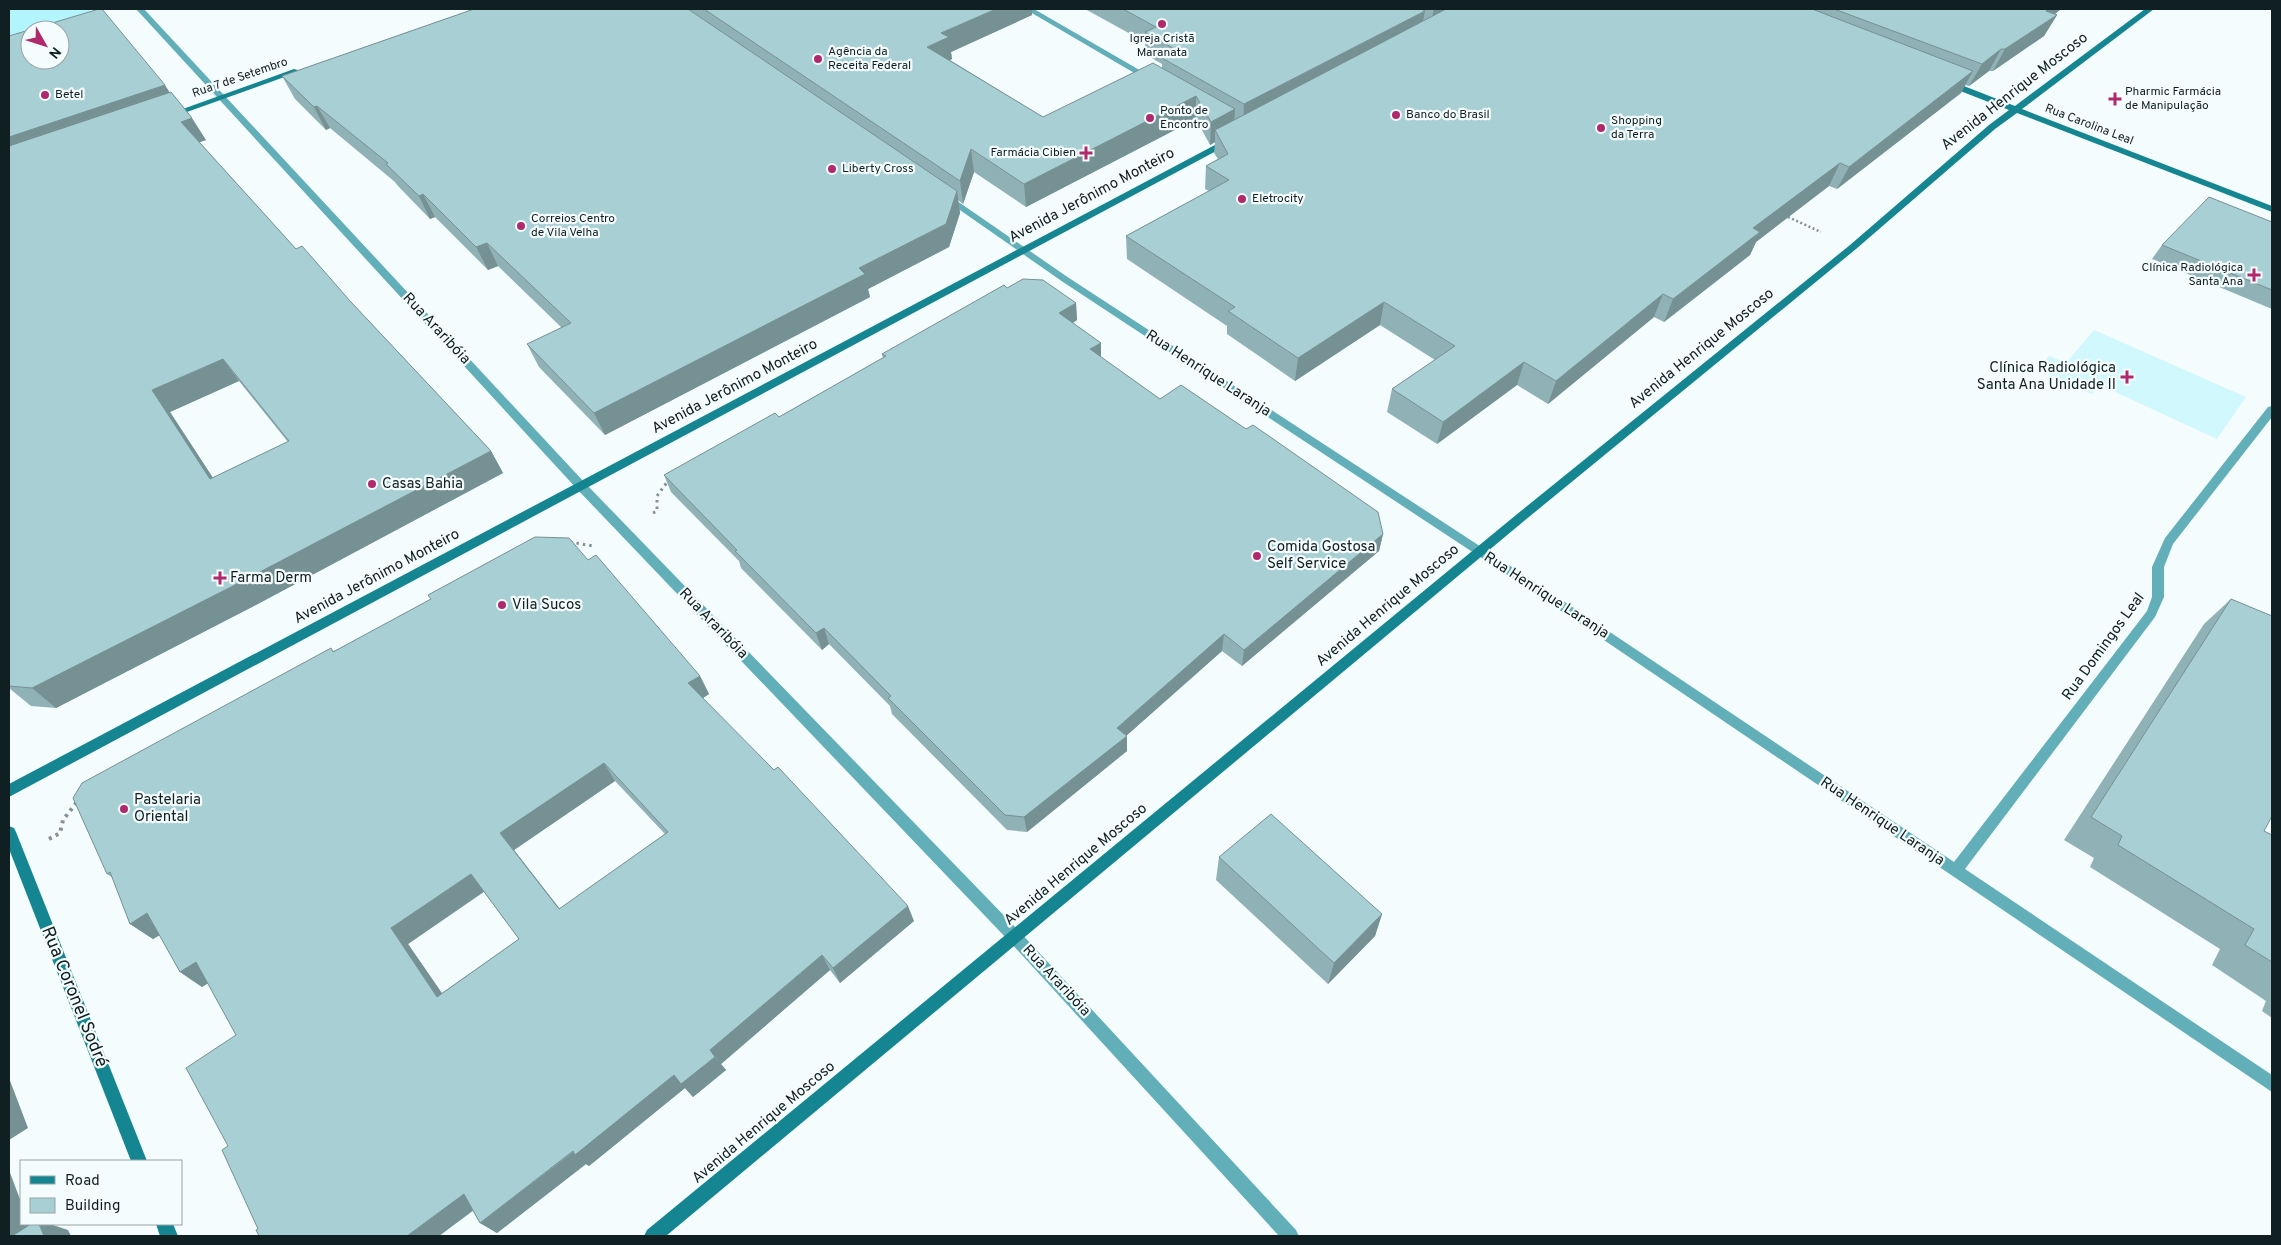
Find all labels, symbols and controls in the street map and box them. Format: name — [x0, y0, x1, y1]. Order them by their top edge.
marker: Igreja Cristã Maranata — [1156, 18, 1168, 30]
north arrow — [20, 20, 70, 70]
street label: Avenida Henrique Moscoso — [1938, 29, 2092, 155]
place label: Igreja Cristã Maranata — [1130, 31, 1194, 61]
text: N — [44, 43, 64, 61]
place label: Agência da Receita Federal — [828, 44, 911, 74]
marker: Agência da Receita Federal — [812, 53, 824, 65]
street label: Rua 7 de Setembro — [190, 54, 290, 102]
place label: Pharmic Farmácia de Manipulação — [2125, 84, 2221, 114]
place label: Betel — [55, 87, 83, 103]
marker: Betel — [39, 89, 51, 101]
marker: Pharmic Farmácia de Manipulação — [2109, 93, 2121, 105]
street label: Rua Carolina Leal — [2042, 101, 2136, 149]
place label: Ponto de Encontro — [1160, 103, 1209, 133]
place label: Banco do Brasil — [1406, 107, 1490, 123]
marker: Banco do Brasil — [1390, 109, 1402, 121]
marker: Ponto de Encontro — [1144, 112, 1156, 124]
place label: Shopping da Terra — [1611, 113, 1662, 143]
marker: Shopping da Terra — [1595, 122, 1607, 134]
street label: Avenida Jerônimo Monteiro — [1006, 144, 1178, 248]
place label: Farmácia Cibien — [991, 145, 1076, 161]
marker: Farmácia Cibien — [1080, 147, 1092, 159]
place label: Liberty Cross — [842, 161, 914, 177]
marker: Liberty Cross — [826, 163, 838, 175]
place label: Eletrocity — [1252, 191, 1304, 207]
marker: Eletrocity — [1236, 193, 1248, 205]
place label: Correios Centro de Vila Velha — [531, 211, 615, 241]
marker: Correios Centro de Vila Velha — [515, 220, 527, 232]
place label: Clínica Radiológica Santa Ana — [2142, 260, 2243, 290]
marker: Clínica Radiológica Santa Ana — [2247, 268, 2261, 282]
street label: Avenida Henrique Moscoso — [1626, 285, 1778, 413]
street label: Rua Araribóia — [398, 289, 474, 369]
street label: Rua Henrique Laranja — [1142, 326, 1274, 422]
street label: Avenida Jerônimo Monteiro — [649, 335, 821, 439]
place label: Clínica Radiológica Santa Ana Unidade II — [1977, 359, 2116, 395]
marker: Clínica Radiológica Santa Ana Unidade II — [2120, 370, 2134, 384]
place label: Casas Bahia — [382, 475, 463, 494]
marker: Casas Bahia — [366, 478, 378, 490]
street label: Avenida Jerônimo Monteiro — [291, 525, 463, 629]
place label: Comida Gostosa Self Service — [1267, 538, 1375, 574]
street label: Avenida Henrique Moscoso — [1313, 541, 1463, 671]
street label: Rua Henrique Laranja — [1480, 548, 1612, 644]
marker: Comida Gostosa Self Service — [1251, 550, 1263, 562]
place label: Farma Derm — [230, 569, 312, 588]
marker: Farma Derm — [214, 572, 226, 584]
street label: Rua Araribóia — [674, 585, 752, 663]
street label: Rua Domingos Leal — [2059, 589, 2149, 705]
place label: Vila Sucos — [512, 596, 581, 615]
marker: Vila Sucos — [496, 599, 508, 611]
street label: Rua Henrique Laranja — [1816, 773, 1948, 871]
place label: Pastelaria Oriental — [134, 791, 201, 827]
street label: Avenida Henrique Moscoso — [1001, 800, 1151, 930]
marker: Pastelaria Oriental — [118, 803, 130, 815]
street label: Rua Coronel Sodré — [35, 923, 113, 1071]
street label: Rua Araribóia — [1018, 941, 1094, 1021]
street label: Avenida Henrique Moscoso — [689, 1058, 839, 1188]
legend — [20, 1160, 182, 1225]
text: Road — [65, 1172, 100, 1191]
text: Building — [65, 1197, 120, 1216]

